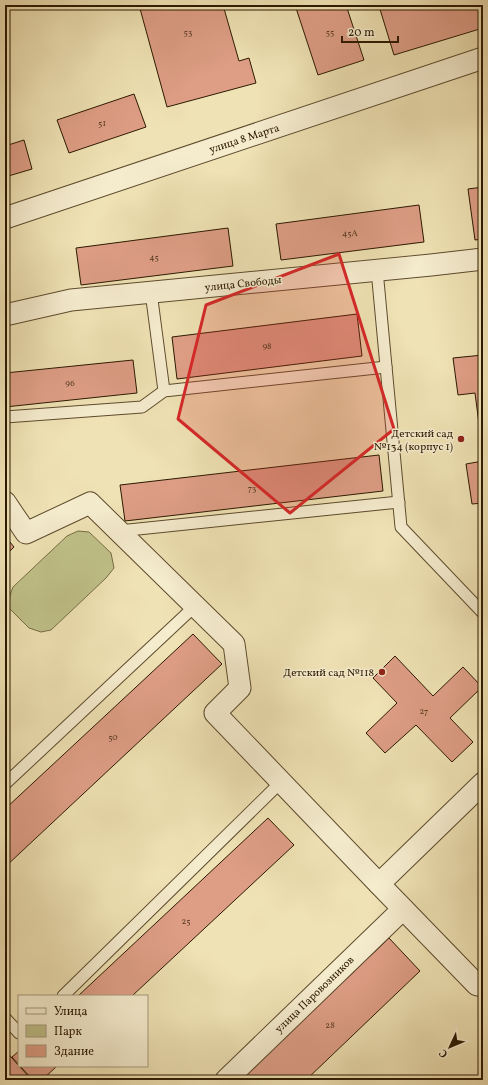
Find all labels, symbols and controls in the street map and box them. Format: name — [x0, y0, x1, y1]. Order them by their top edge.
scale bar — [342, 18, 398, 44]
text: 20 m — [348, 25, 375, 41]
house number: 53 — [184, 26, 193, 39]
house number: 55 — [326, 26, 334, 39]
house number: 51 — [98, 117, 106, 130]
street label: улица 8 Марта — [207, 121, 282, 158]
house number: 45А — [342, 227, 359, 240]
house number: 45 — [149, 251, 159, 264]
street label: улица Свободы — [204, 273, 283, 296]
house number: 98 — [262, 340, 272, 353]
house number: 96 — [65, 377, 75, 390]
place label: Детский сад №134 (корпус 1) — [374, 427, 454, 455]
marker: Детский сад №134 (корпус 1) — [456, 434, 466, 444]
house number: 73 — [248, 482, 257, 495]
place label: Детский сад №118 — [283, 666, 374, 681]
marker: Детский сад №118 — [377, 667, 387, 677]
house number: 27 — [420, 705, 428, 718]
house number: 50 — [108, 731, 118, 744]
house number: 25 — [181, 915, 191, 928]
street label: улица Паровозников — [272, 953, 358, 1037]
legend — [18, 995, 148, 1067]
text: Улица — [54, 1004, 87, 1020]
house number: 28 — [325, 1019, 335, 1032]
text: Парк — [54, 1024, 82, 1040]
north arrow — [430, 1027, 470, 1067]
text: Здание — [54, 1044, 94, 1060]
text: С — [436, 1045, 452, 1061]

